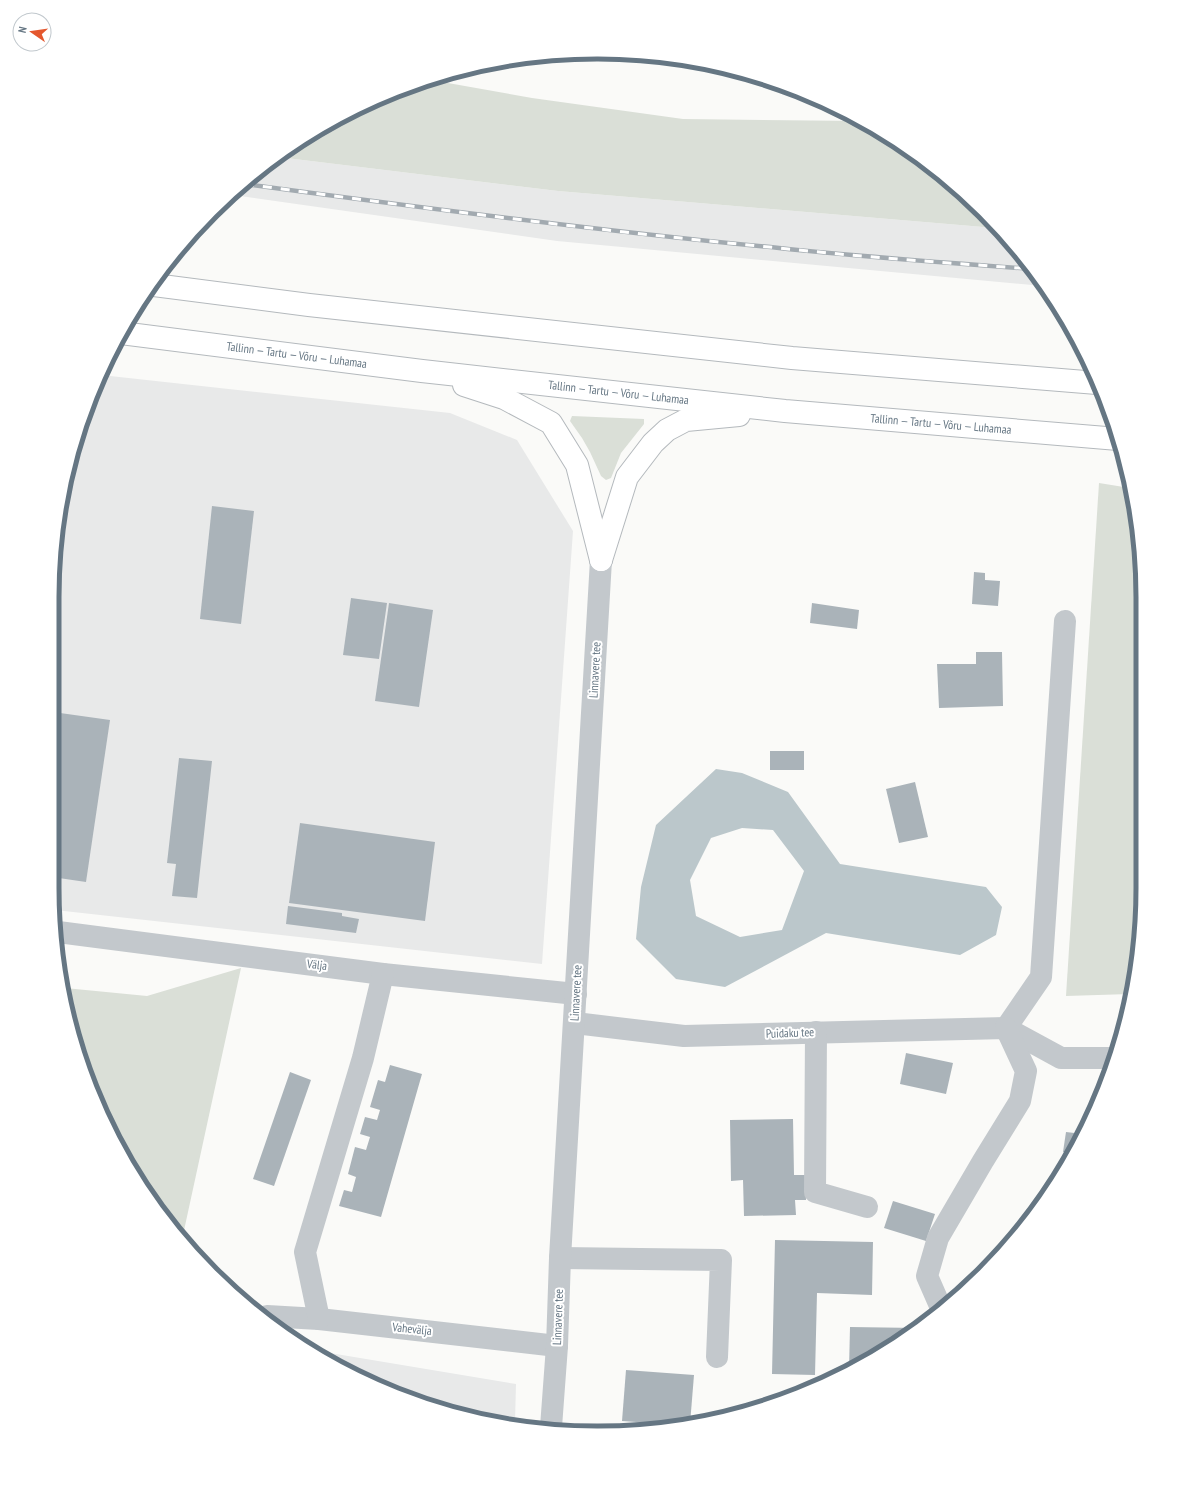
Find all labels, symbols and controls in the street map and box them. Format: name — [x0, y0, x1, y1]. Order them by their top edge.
north arrow — [12, 12, 52, 52]
text: N — [15, 25, 30, 34]
street label: Tallinn — Tartu — Võru — Luhamaa — [226, 338, 368, 371]
street label: Tallinn — Tartu — Võru — Luhamaa — [547, 377, 690, 407]
street label: Tallinn — Tartu — Võru — Luhamaa — [870, 410, 1012, 437]
street label: Linnavere tee — [586, 641, 603, 698]
street label: Välja — [305, 956, 328, 973]
street label: Linnavere tee — [567, 964, 584, 1021]
street label: Puidaku tee — [766, 1024, 814, 1041]
street label: Linnavere tee — [549, 1289, 566, 1345]
street label: Vahevälja — [391, 1319, 433, 1338]

